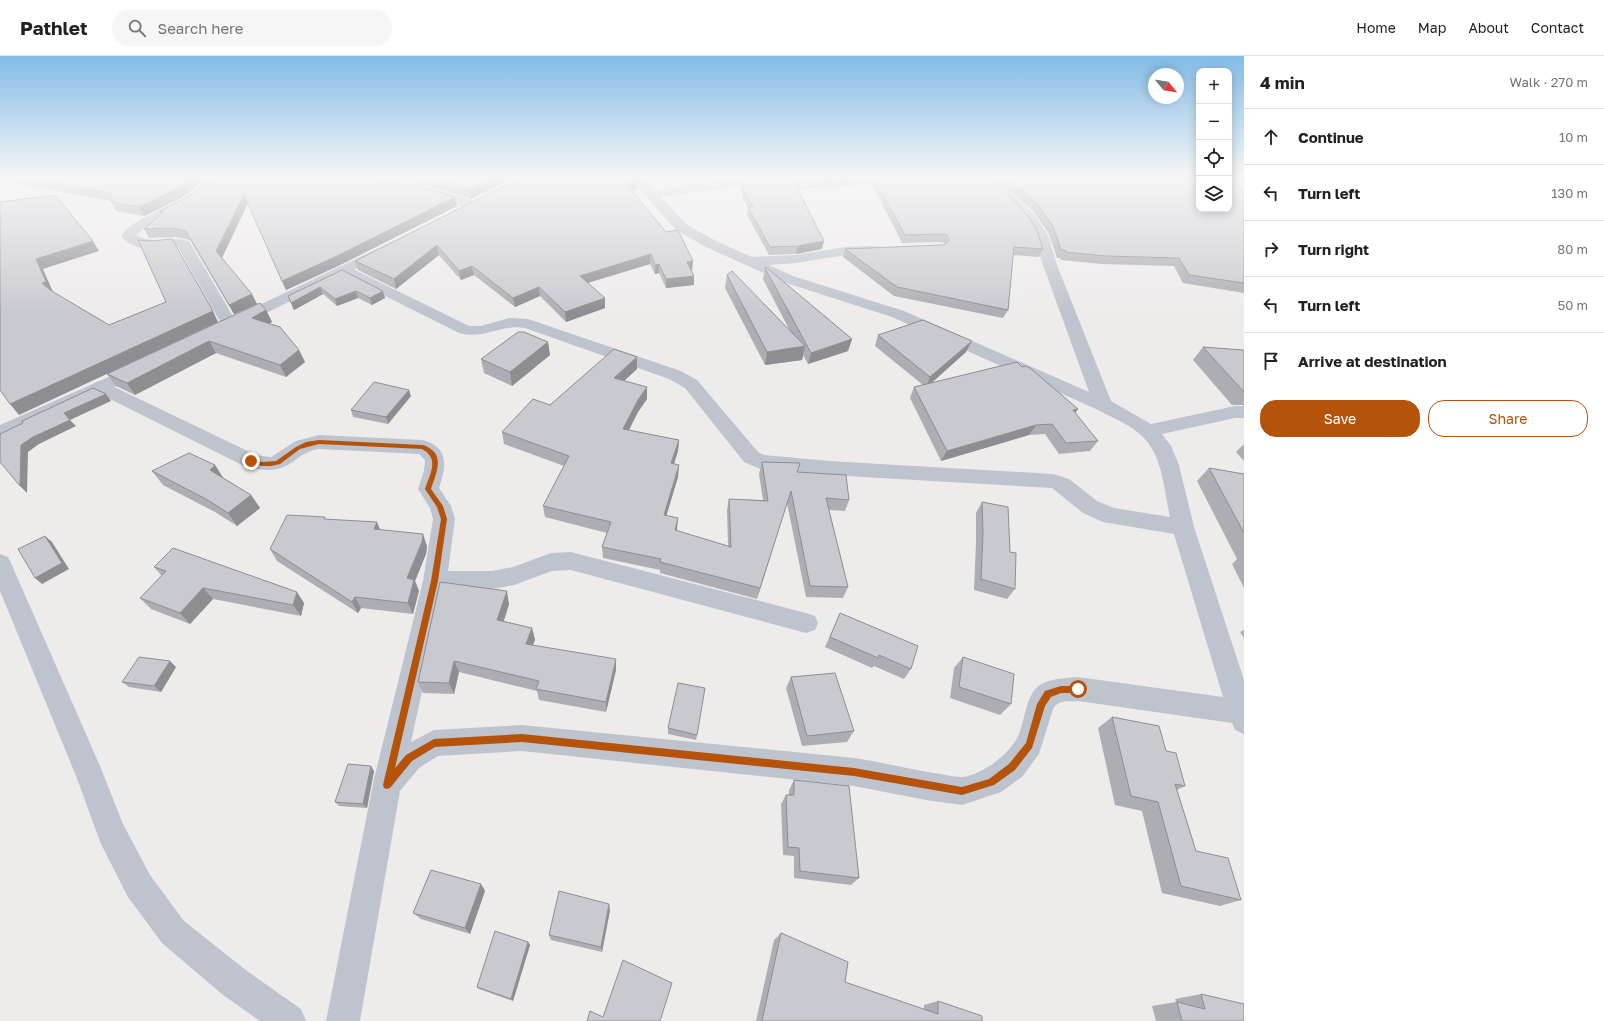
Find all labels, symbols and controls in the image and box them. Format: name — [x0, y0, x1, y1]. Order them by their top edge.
search box — [112, 10, 392, 46]
text: Pathlet — [20, 16, 88, 39]
icon: search — [126, 17, 148, 39]
text: Search here — [158, 19, 244, 37]
text: Home — [1356, 19, 1396, 36]
text: Map — [1418, 19, 1446, 36]
text: About — [1468, 19, 1509, 36]
text: Contact — [1531, 19, 1584, 36]
north arrow — [1148, 68, 1184, 104]
map controls — [1196, 68, 1232, 212]
button: + — [1196, 68, 1232, 104]
text: 4 min — [1260, 72, 1305, 93]
text: Walk · 270 m — [1510, 74, 1588, 90]
button: − — [1196, 104, 1232, 140]
icon: ahead — [1260, 126, 1282, 148]
text: Continue — [1298, 128, 1364, 146]
text: 10 m — [1559, 129, 1588, 145]
button: locate — [1196, 140, 1232, 176]
button: layers — [1196, 176, 1232, 212]
icon: left — [1260, 182, 1282, 204]
text: Turn left — [1298, 184, 1360, 202]
text: 130 m — [1551, 185, 1588, 201]
icon: right — [1260, 238, 1282, 260]
text: Turn right — [1298, 240, 1369, 258]
text: 80 m — [1557, 241, 1588, 257]
icon: left — [1260, 294, 1282, 316]
text: Turn left — [1298, 296, 1360, 314]
text: 50 m — [1558, 297, 1588, 313]
icon: arrive — [1260, 350, 1282, 372]
text: Arrive at destination — [1298, 352, 1447, 370]
button: Save — [1260, 400, 1420, 437]
button: Share — [1428, 400, 1588, 437]
route end — [242, 452, 260, 470]
route start — [1069, 680, 1087, 698]

